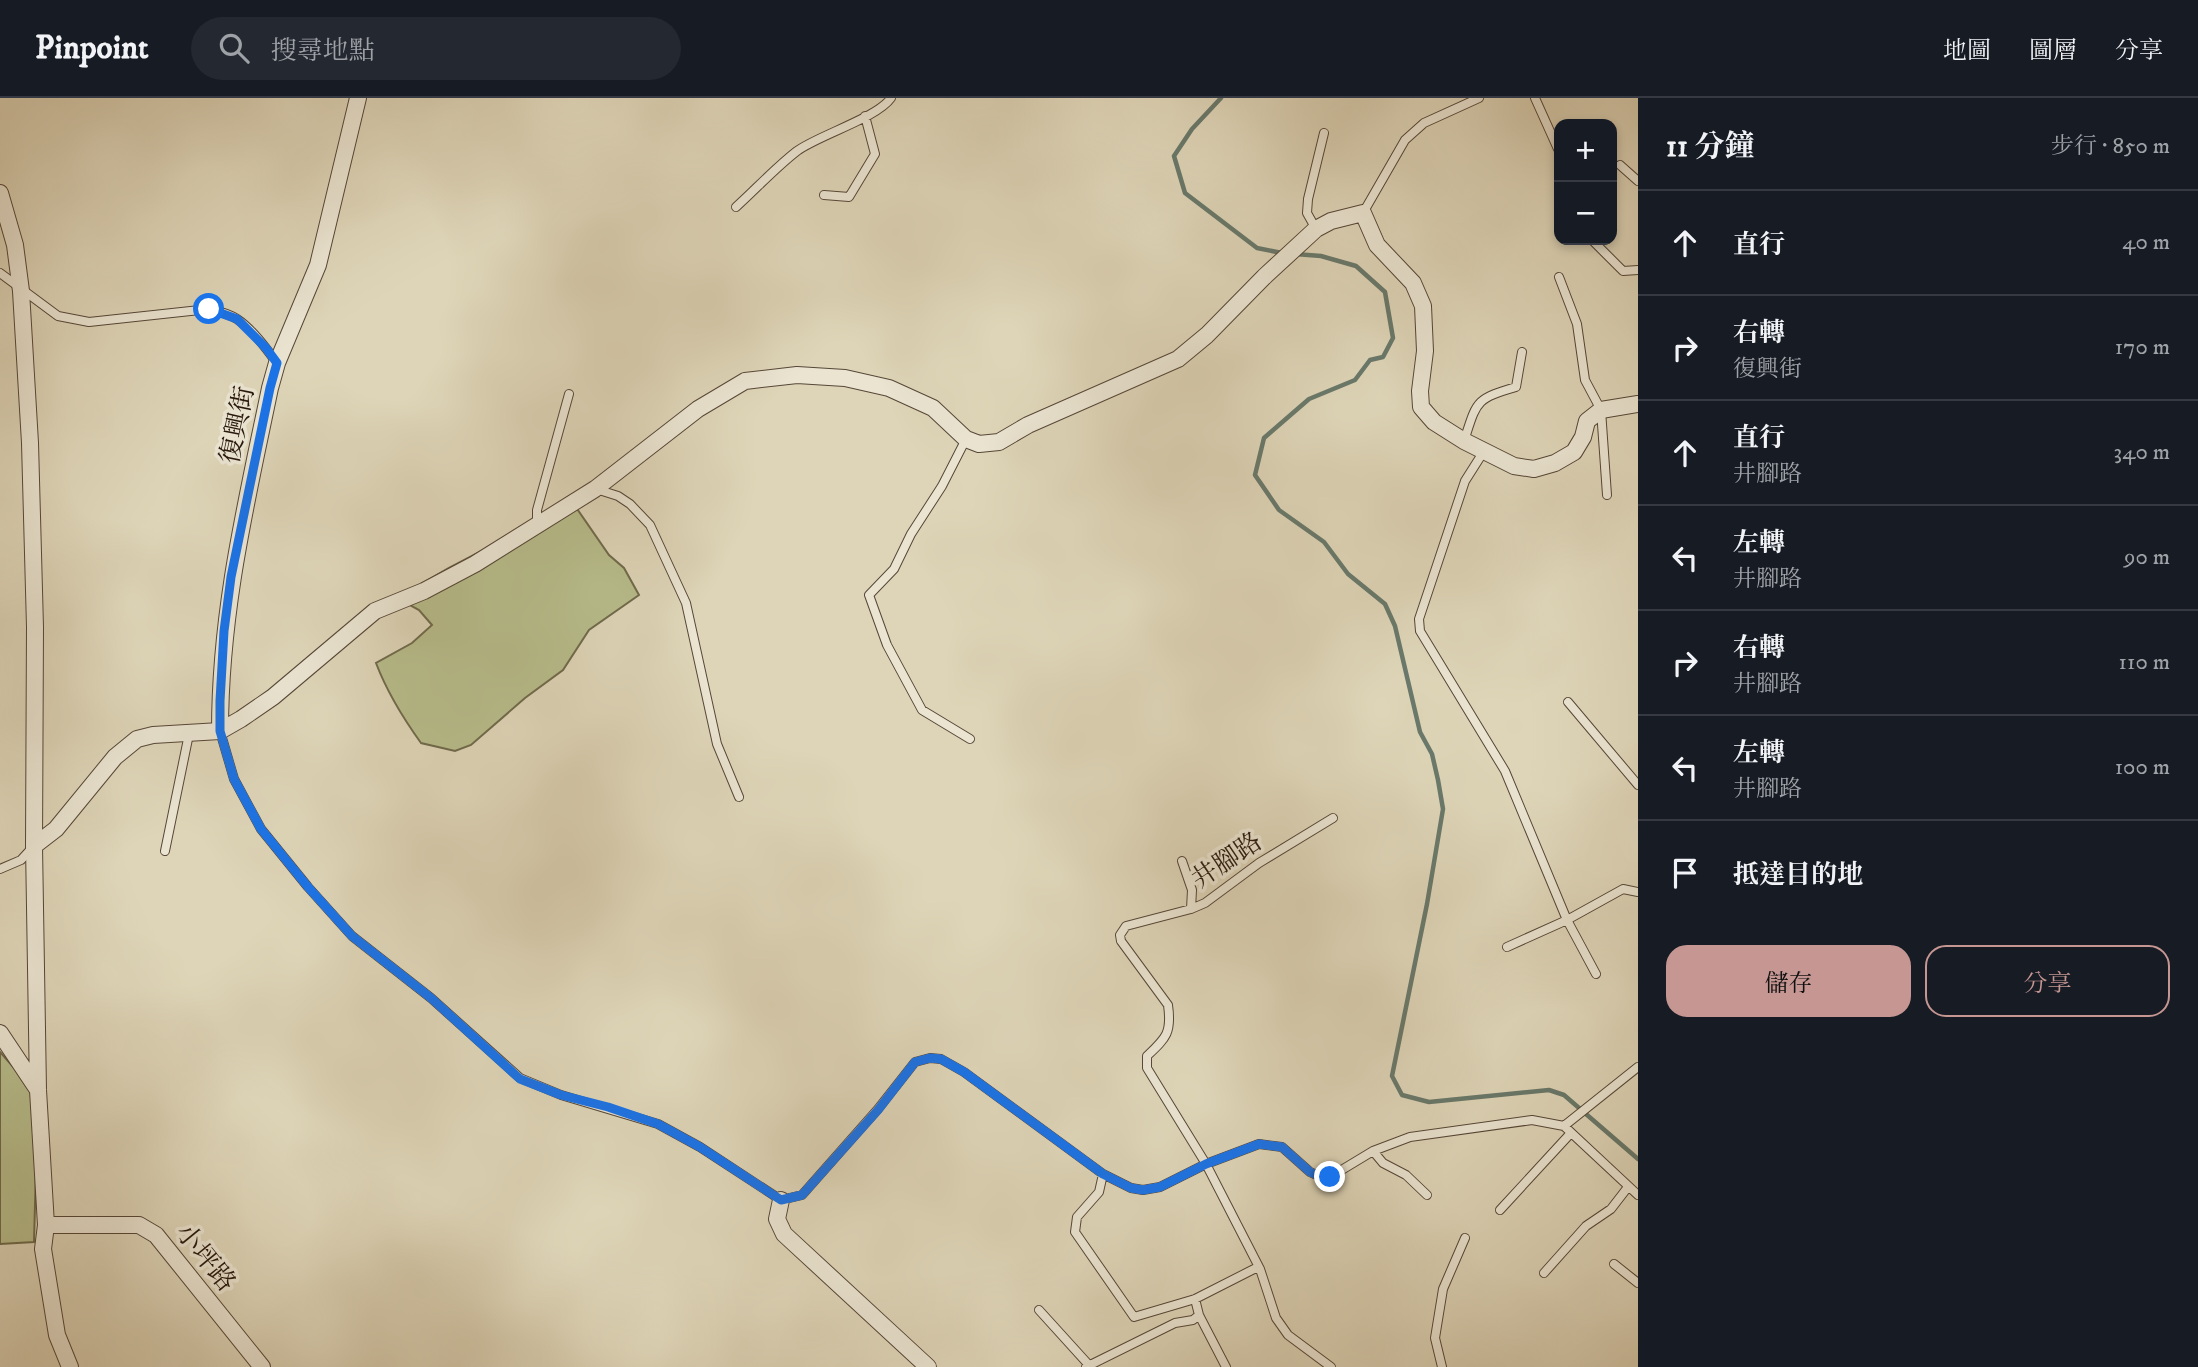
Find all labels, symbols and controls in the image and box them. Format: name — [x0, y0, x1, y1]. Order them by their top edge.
search box — [191, 17, 681, 80]
text: Pinpoint — [35, 28, 149, 69]
icon: search — [215, 29, 253, 67]
text: 搜尋地點 — [271, 35, 375, 68]
text: 地圖 — [1943, 36, 1991, 66]
text: 圖層 — [2029, 36, 2077, 66]
text: 分享 — [2115, 36, 2163, 66]
map controls — [1554, 119, 1617, 245]
button: + — [1554, 119, 1617, 182]
text: 11 分鐘 — [1666, 129, 1754, 166]
text: 步行 · 850 m — [2051, 132, 2170, 161]
button: − — [1554, 182, 1617, 245]
icon: ahead — [1666, 224, 1704, 262]
text: 40 m — [2122, 228, 2170, 257]
text: 直行 — [1733, 229, 1785, 262]
route start — [193, 293, 224, 324]
text: 右轉 — [1733, 317, 1785, 350]
icon: right — [1666, 329, 1704, 367]
text: 170 m — [2115, 333, 2170, 362]
text: 復興街 — [1733, 355, 1802, 384]
street label: 復興街 — [214, 383, 262, 467]
text: 直行 — [1733, 422, 1785, 455]
icon: ahead — [1666, 434, 1704, 472]
text: 340 m — [2114, 438, 2170, 467]
text: 井腳路 — [1733, 460, 1802, 489]
text: 左轉 — [1733, 527, 1785, 560]
icon: left — [1666, 539, 1704, 577]
text: 90 m — [2124, 543, 2170, 572]
text: 井腳路 — [1733, 565, 1802, 594]
text: 右轉 — [1733, 632, 1785, 665]
icon: right — [1666, 644, 1704, 682]
text: 110 m — [2119, 648, 2170, 677]
text: 井腳路 — [1733, 670, 1802, 699]
text: 左轉 — [1733, 737, 1785, 770]
icon: left — [1666, 749, 1704, 787]
text: 100 m — [2115, 753, 2170, 782]
text: 井腳路 — [1733, 775, 1802, 804]
street label: 井腳路 — [1185, 826, 1269, 896]
icon: arrive — [1666, 854, 1704, 892]
text: 抵達目的地 — [1733, 859, 1863, 892]
button: 儲存 — [1666, 945, 1911, 1017]
button: 分享 — [1925, 945, 2170, 1017]
route end — [1314, 1161, 1345, 1192]
street label: 小坪路 — [168, 1217, 242, 1299]

